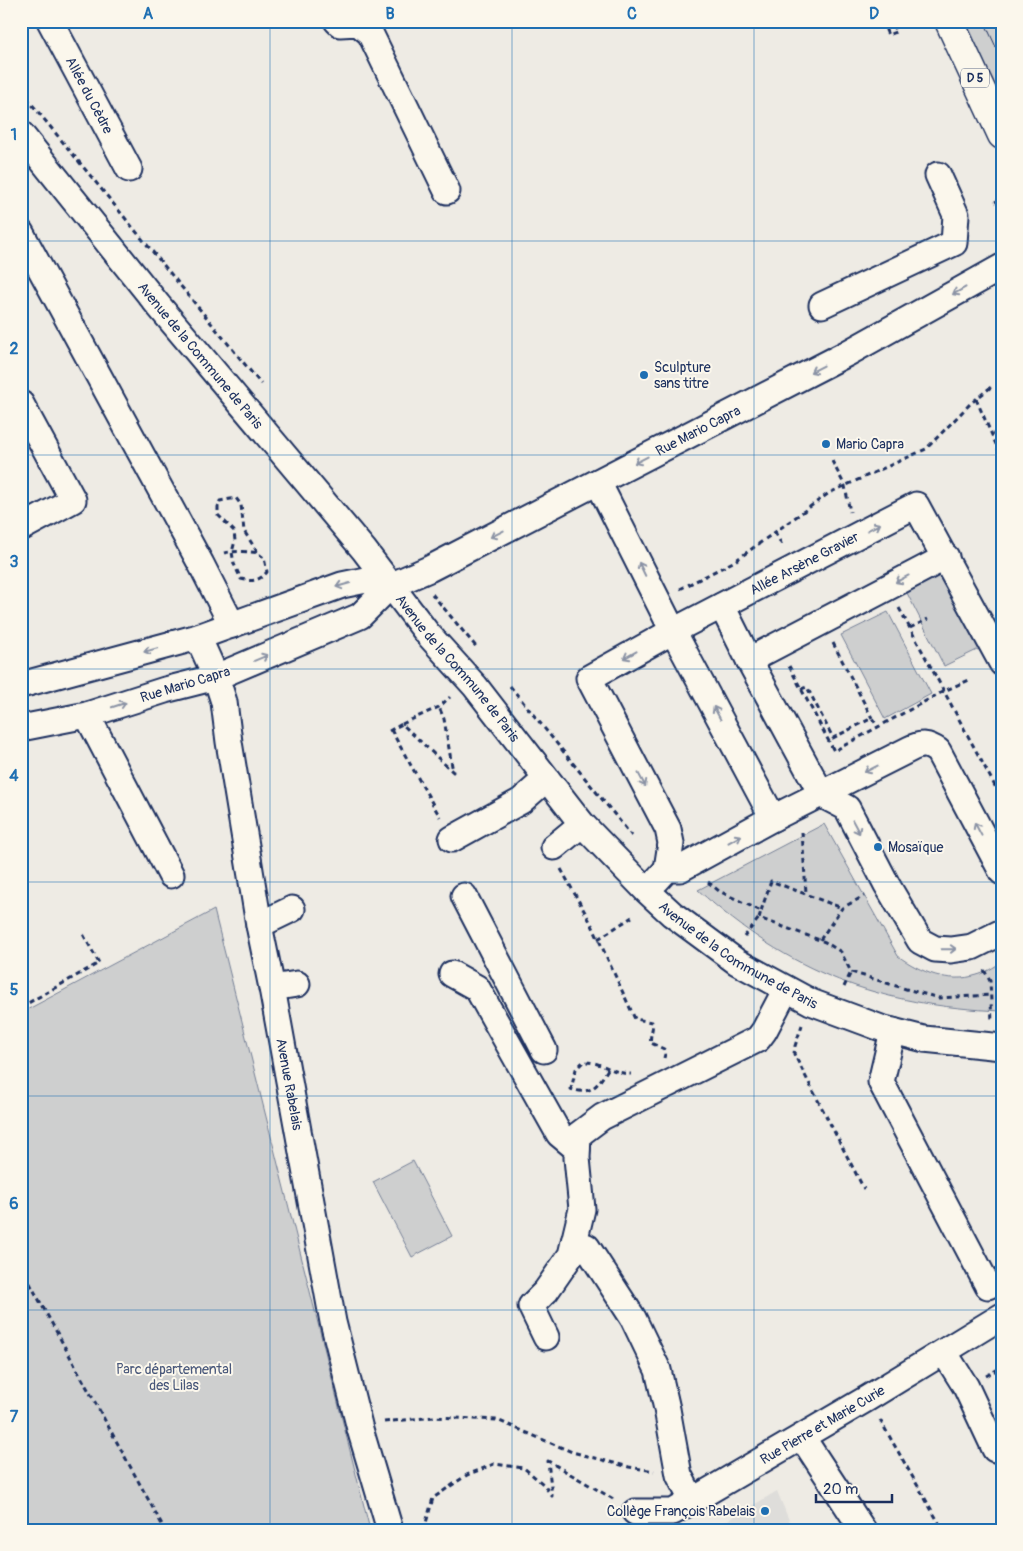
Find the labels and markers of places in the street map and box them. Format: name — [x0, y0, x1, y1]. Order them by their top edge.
place label: Sculpture sans titre — [654, 359, 711, 392]
marker: Sculpture sans titre — [638, 369, 650, 381]
place label: Mario Capra — [836, 436, 904, 453]
marker: Mario Capra — [820, 438, 832, 450]
place label: Mosaïque — [888, 839, 943, 856]
marker: Mosaïque — [872, 841, 884, 853]
place label: Collège François Rabelais — [607, 1503, 756, 1520]
marker: Collège François Rabelais — [759, 1505, 771, 1517]

